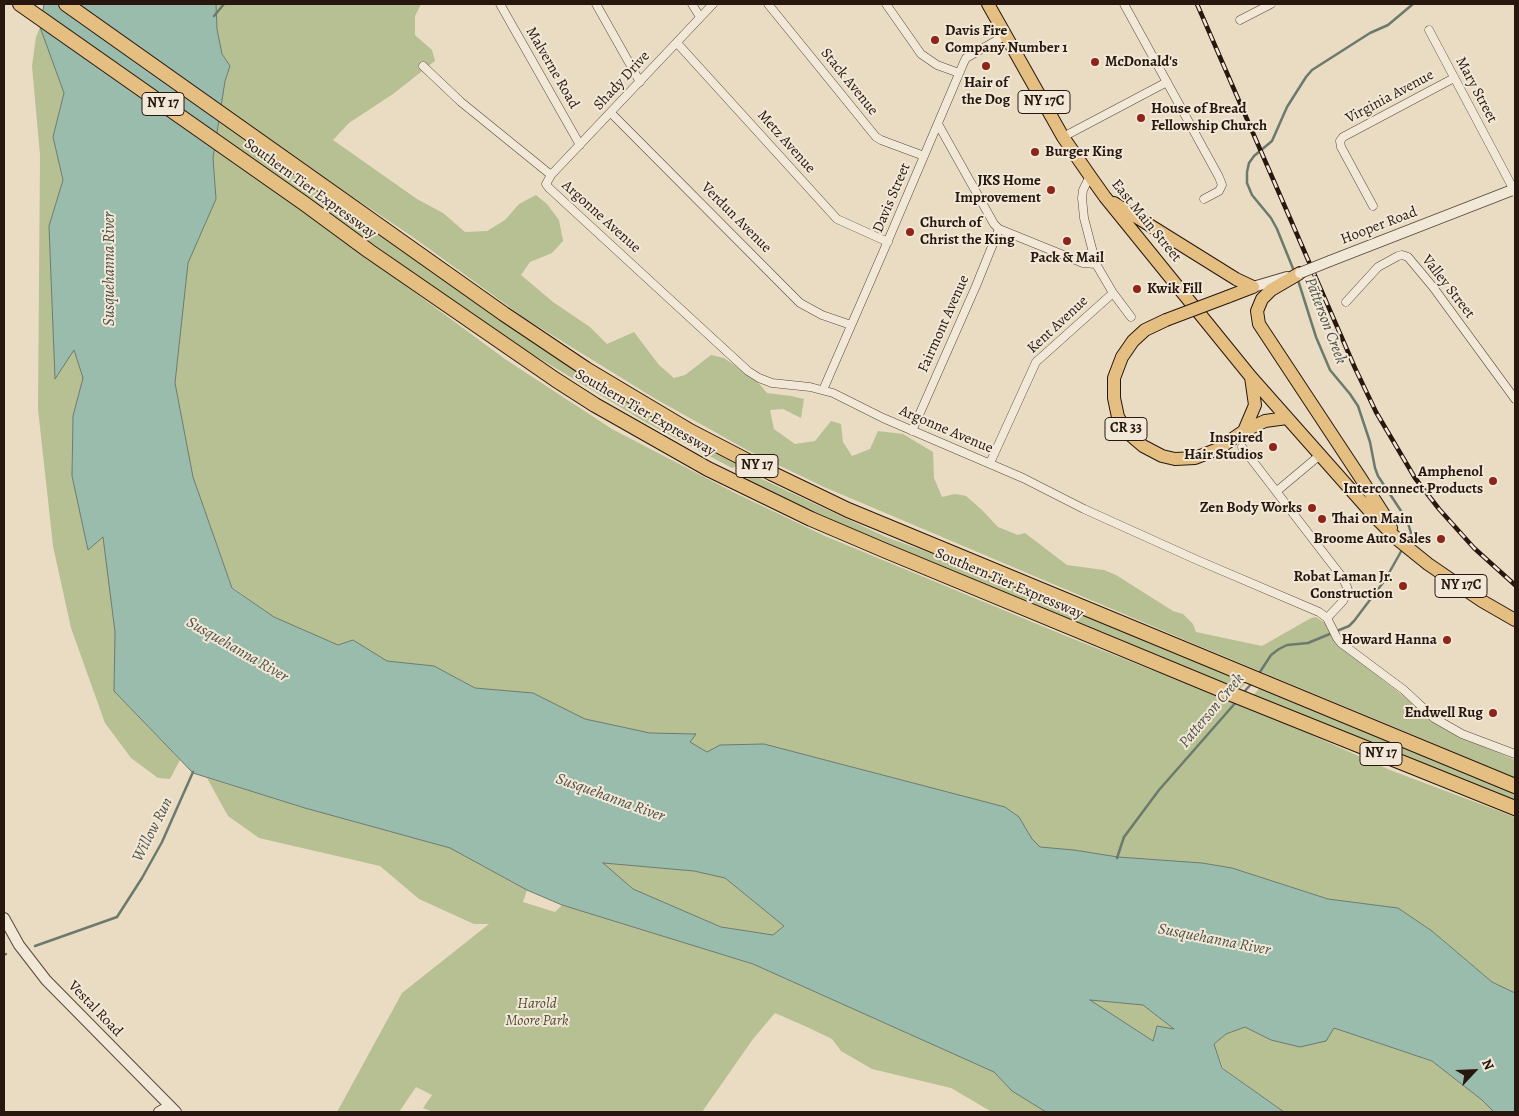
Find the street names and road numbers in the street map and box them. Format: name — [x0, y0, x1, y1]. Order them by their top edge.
street label: Malverne Road — [521, 24, 583, 112]
street label: Stack Avenue — [816, 45, 882, 119]
street label: Shady Drive — [590, 48, 654, 114]
street label: Mary Street — [1451, 54, 1501, 126]
street label: Virginia Avenue — [1343, 66, 1437, 128]
road number: NY 17C — [1018, 90, 1070, 114]
road number: NY 17 — [142, 92, 184, 116]
street label: Metz Avenue — [753, 107, 819, 177]
street label: Southern Tier Expressway — [240, 135, 380, 243]
street label: Davis Street — [869, 160, 915, 236]
street label: East Main Street — [1107, 176, 1185, 266]
street label: Argonne Avenue — [558, 177, 644, 257]
street label: Verdun Avenue — [697, 179, 775, 257]
street label: Hooper Road — [1338, 203, 1420, 249]
street label: Valley Street — [1418, 252, 1478, 322]
street label: Fairmont Avenue — [914, 272, 974, 376]
street label: Kent Avenue — [1024, 292, 1092, 358]
street label: Southern Tier Expressway — [572, 365, 718, 461]
street label: Argonne Avenue — [896, 402, 996, 458]
road number: CR 33 — [1105, 418, 1147, 440]
road number: NY 17 — [736, 454, 778, 478]
street label: Southern Tier Expressway — [932, 545, 1086, 623]
road number: NY 17C — [1435, 574, 1487, 598]
road number: NY 17 — [1360, 742, 1402, 766]
street label: Vestal Road — [64, 977, 126, 1041]

